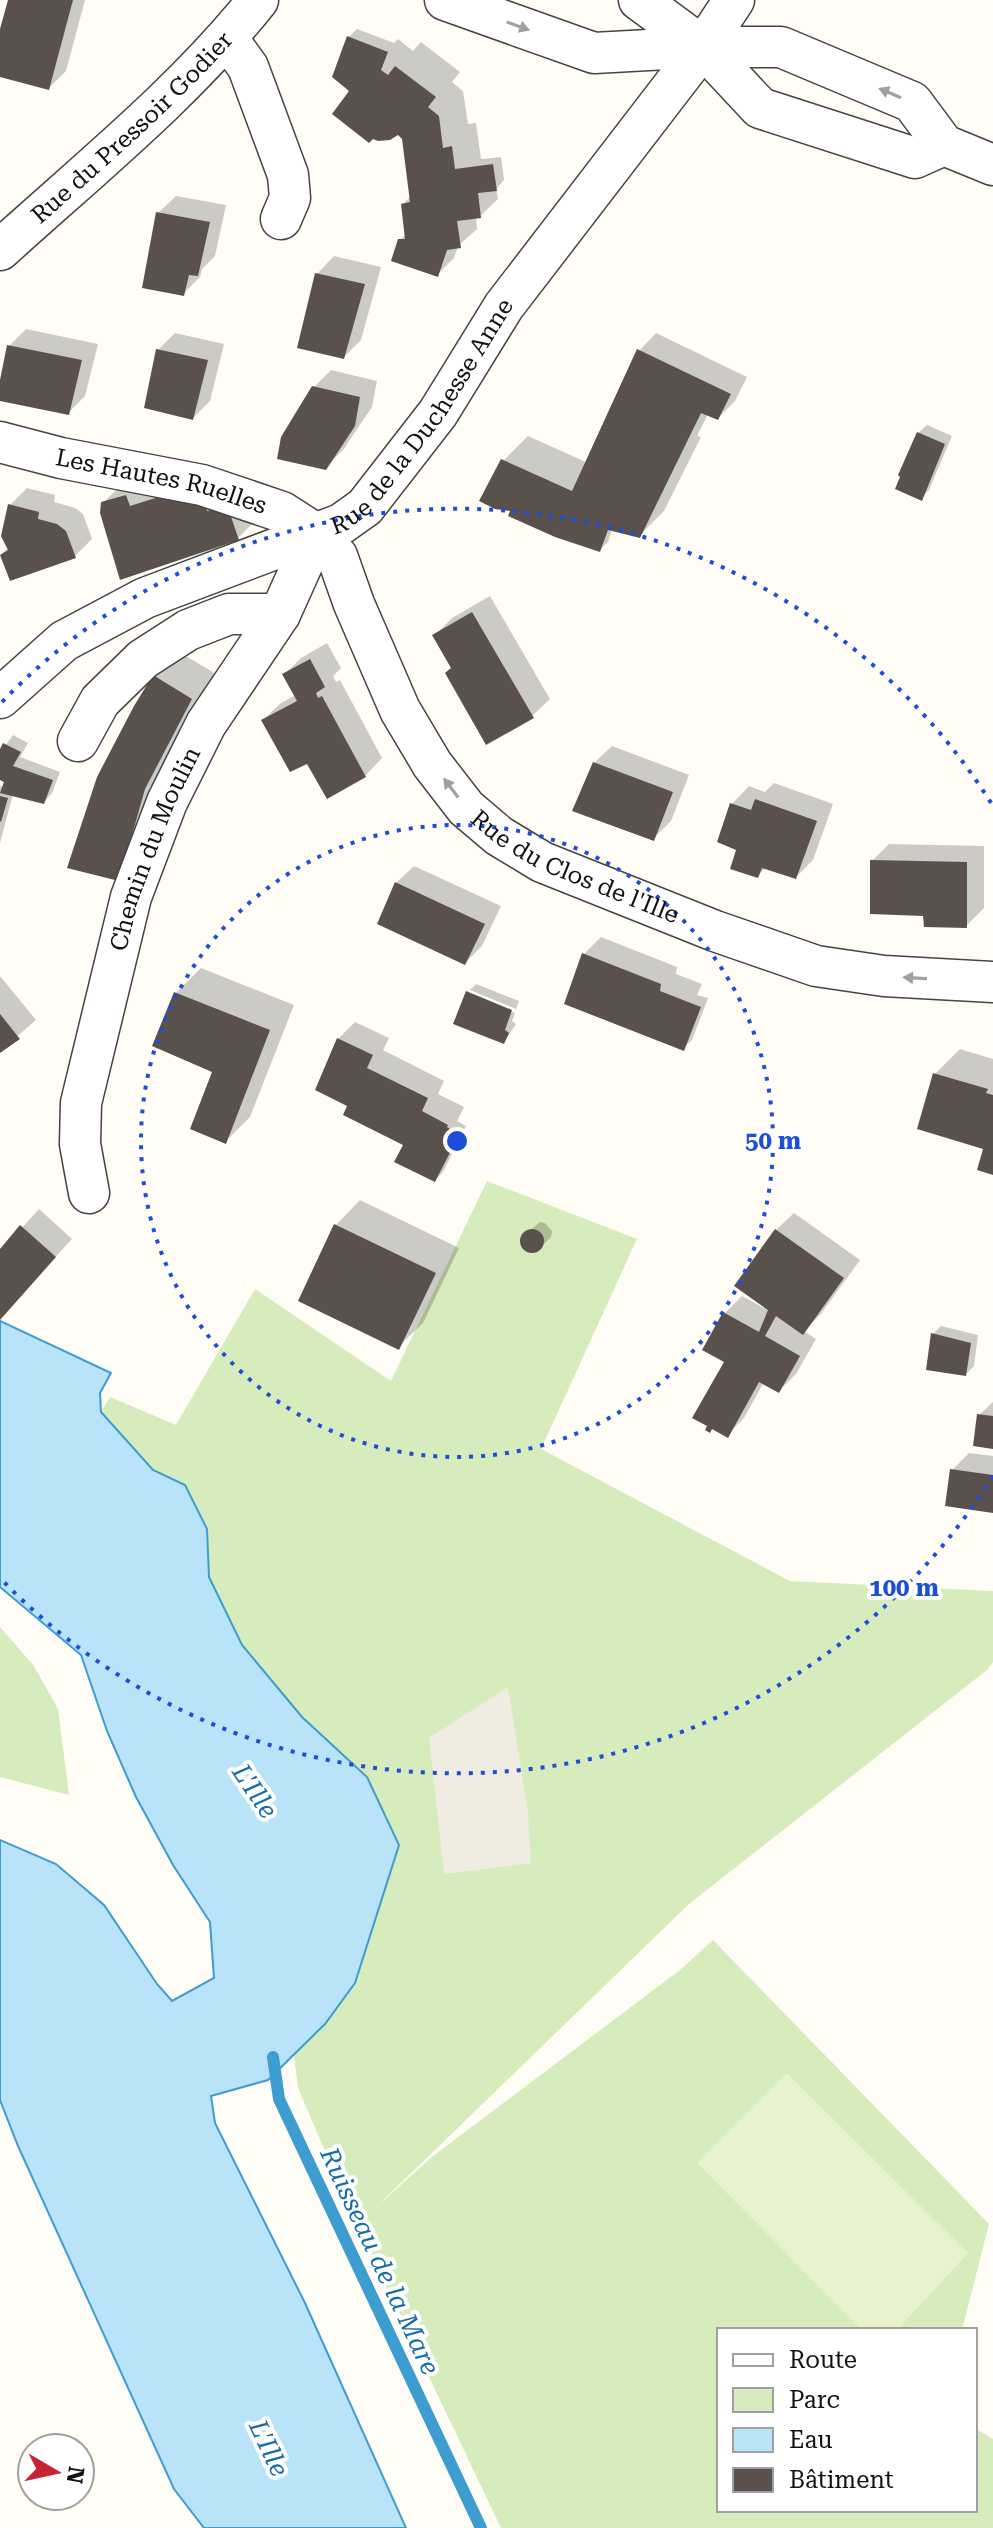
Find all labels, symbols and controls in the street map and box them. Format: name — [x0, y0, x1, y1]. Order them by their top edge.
one-way arrow — [506, 21, 530, 33]
street label: Rue du Pressoir Godier — [26, 26, 238, 229]
one-way arrow — [878, 86, 902, 99]
street label: Rue de la Duchesse Anne — [327, 294, 519, 541]
street label: Les Hautes Ruelles — [53, 443, 270, 520]
street label: Chemin du Moulin — [104, 742, 206, 954]
one-way arrow — [443, 778, 459, 798]
street label: Rue du Clos de l'Ille — [465, 804, 683, 929]
one-way arrow — [902, 971, 927, 984]
centre of rings — [443, 1127, 471, 1155]
text: 50 m — [745, 1127, 801, 1155]
text: 100 m — [869, 1574, 939, 1602]
water label: L'Ille — [226, 1758, 284, 1824]
water label: Ruisseau de la Mare — [314, 2142, 446, 2379]
legend — [717, 2328, 977, 2512]
text: Route — [789, 2346, 857, 2374]
text: Parc — [789, 2386, 840, 2414]
water label: L'Ille — [243, 2414, 295, 2481]
text: Eau — [789, 2426, 832, 2454]
north arrow — [16, 2432, 96, 2512]
text: N — [62, 2465, 89, 2485]
text: Bâtiment — [789, 2466, 894, 2494]

